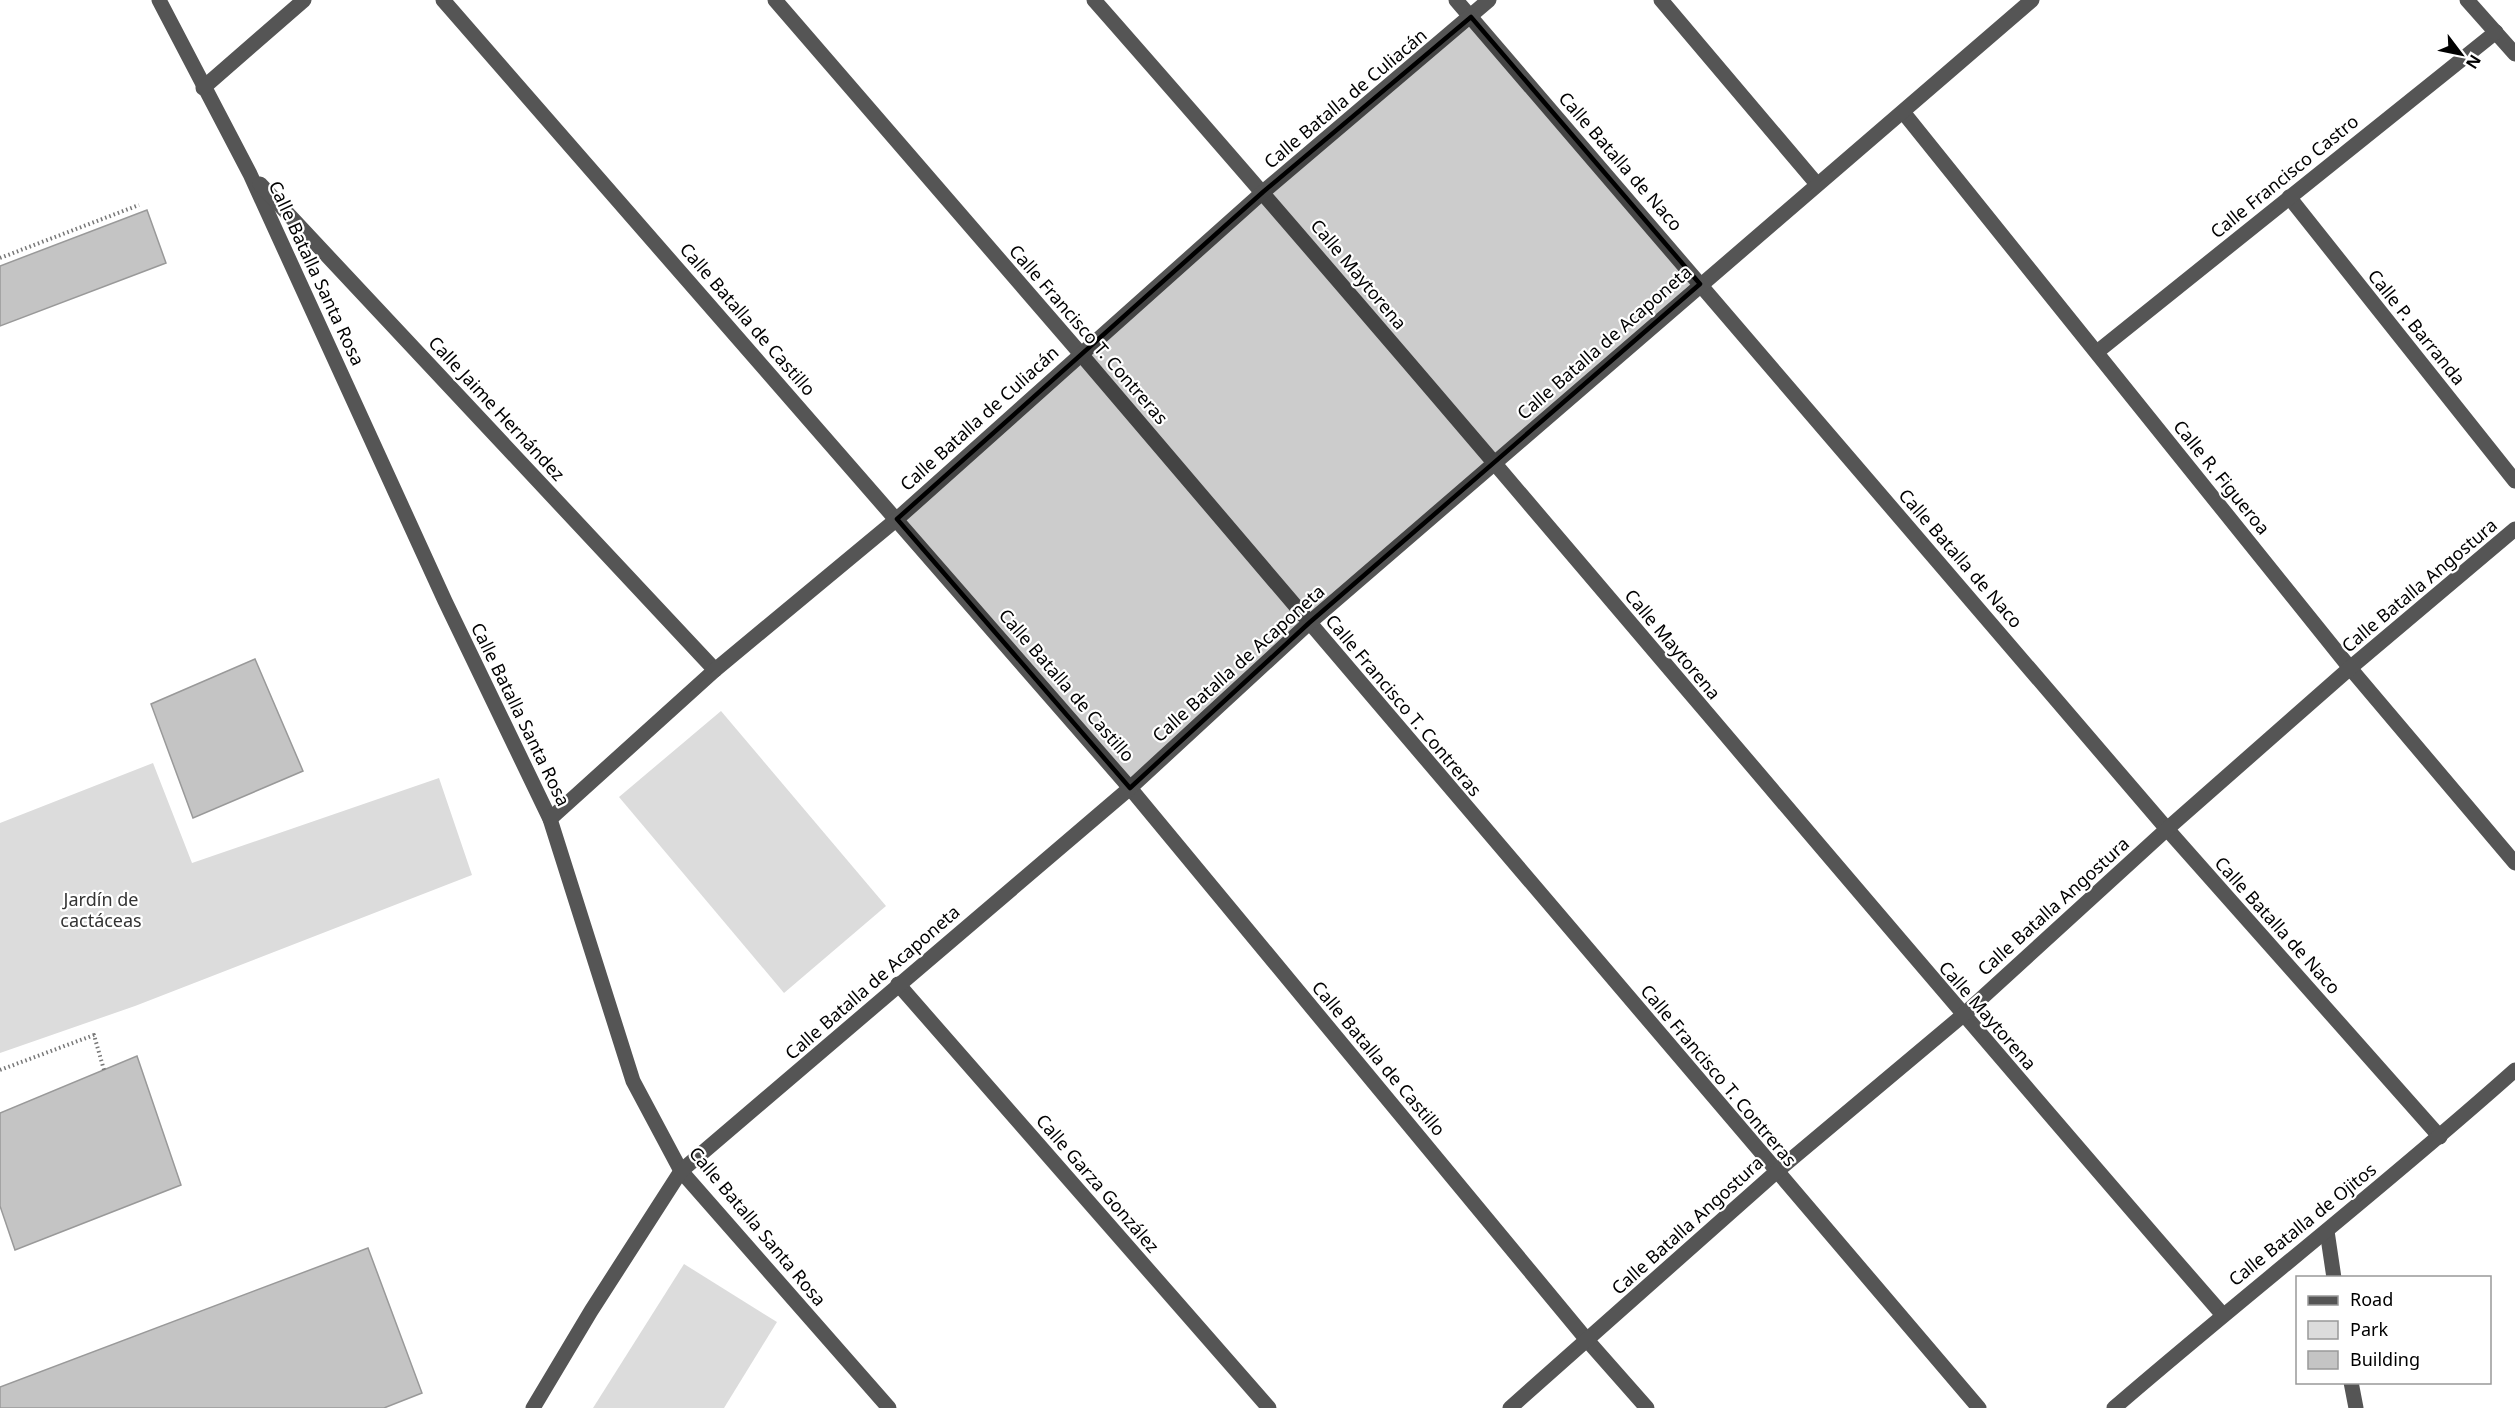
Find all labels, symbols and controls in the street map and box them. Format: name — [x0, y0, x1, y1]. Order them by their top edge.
street label: Calle Batalla de Culiacán — [1258, 23, 1432, 173]
north arrow — [2431, 24, 2491, 84]
text: N — [2461, 51, 2486, 73]
street label: Calle Batalla de Naco — [1554, 86, 1688, 236]
street label: Calle Francisco Castro — [2205, 109, 2363, 243]
street label: Calle Batalla Santa Rosa — [264, 177, 370, 369]
street label: Calle Maytorena — [1306, 214, 1412, 334]
street label: Calle Batalla de Castillo — [675, 237, 821, 401]
street label: Calle Francisco T. Contreras — [1004, 239, 1174, 429]
street label: Calle Batalla de Acaponeta — [1512, 259, 1696, 425]
street label: Calle P. Barranda — [2363, 264, 2471, 390]
street label: Calle Jaime Hernández — [424, 330, 570, 486]
street label: Calle Batalla de Culiacán — [895, 340, 1063, 496]
street label: Calle R. Figueroa — [2168, 415, 2276, 539]
street label: Calle Batalla de Naco — [1894, 483, 2028, 633]
street label: Calle Batalla Angostura — [2336, 513, 2502, 657]
street label: Calle Batalla de Acaponeta — [1147, 579, 1329, 747]
street label: Calle Maytorena — [1620, 584, 1726, 704]
street label: Calle Batalla de Castillo — [994, 603, 1140, 767]
street label: Calle Francisco T. Contreras — [1321, 609, 1487, 801]
street label: Calle Batalla Santa Rosa — [466, 618, 576, 810]
street label: Calle Batalla Angostura — [1972, 831, 2134, 981]
street label: Calle Batalla de Naco — [2210, 851, 2346, 999]
park label: Jardín de cactáceas — [60, 887, 142, 932]
street label: Calle Batalla de Acaponeta — [780, 899, 964, 1065]
street label: Calle Maytorena — [1934, 955, 2042, 1075]
street label: Calle Batalla de Castillo — [1307, 975, 1451, 1141]
street label: Calle Francisco T. Contreras — [1636, 979, 1802, 1171]
street label: Calle Garza González — [1031, 1109, 1165, 1257]
street label: Calle Batalla Santa Rosa — [684, 1141, 832, 1311]
street label: Calle Batalla Angostura — [1606, 1150, 1768, 1300]
street label: Calle Batalla de Ojitos — [2223, 1157, 2381, 1291]
legend — [2296, 1276, 2491, 1384]
text: Road — [2350, 1287, 2393, 1311]
text: Park — [2350, 1317, 2388, 1341]
text: Building — [2350, 1347, 2420, 1371]

